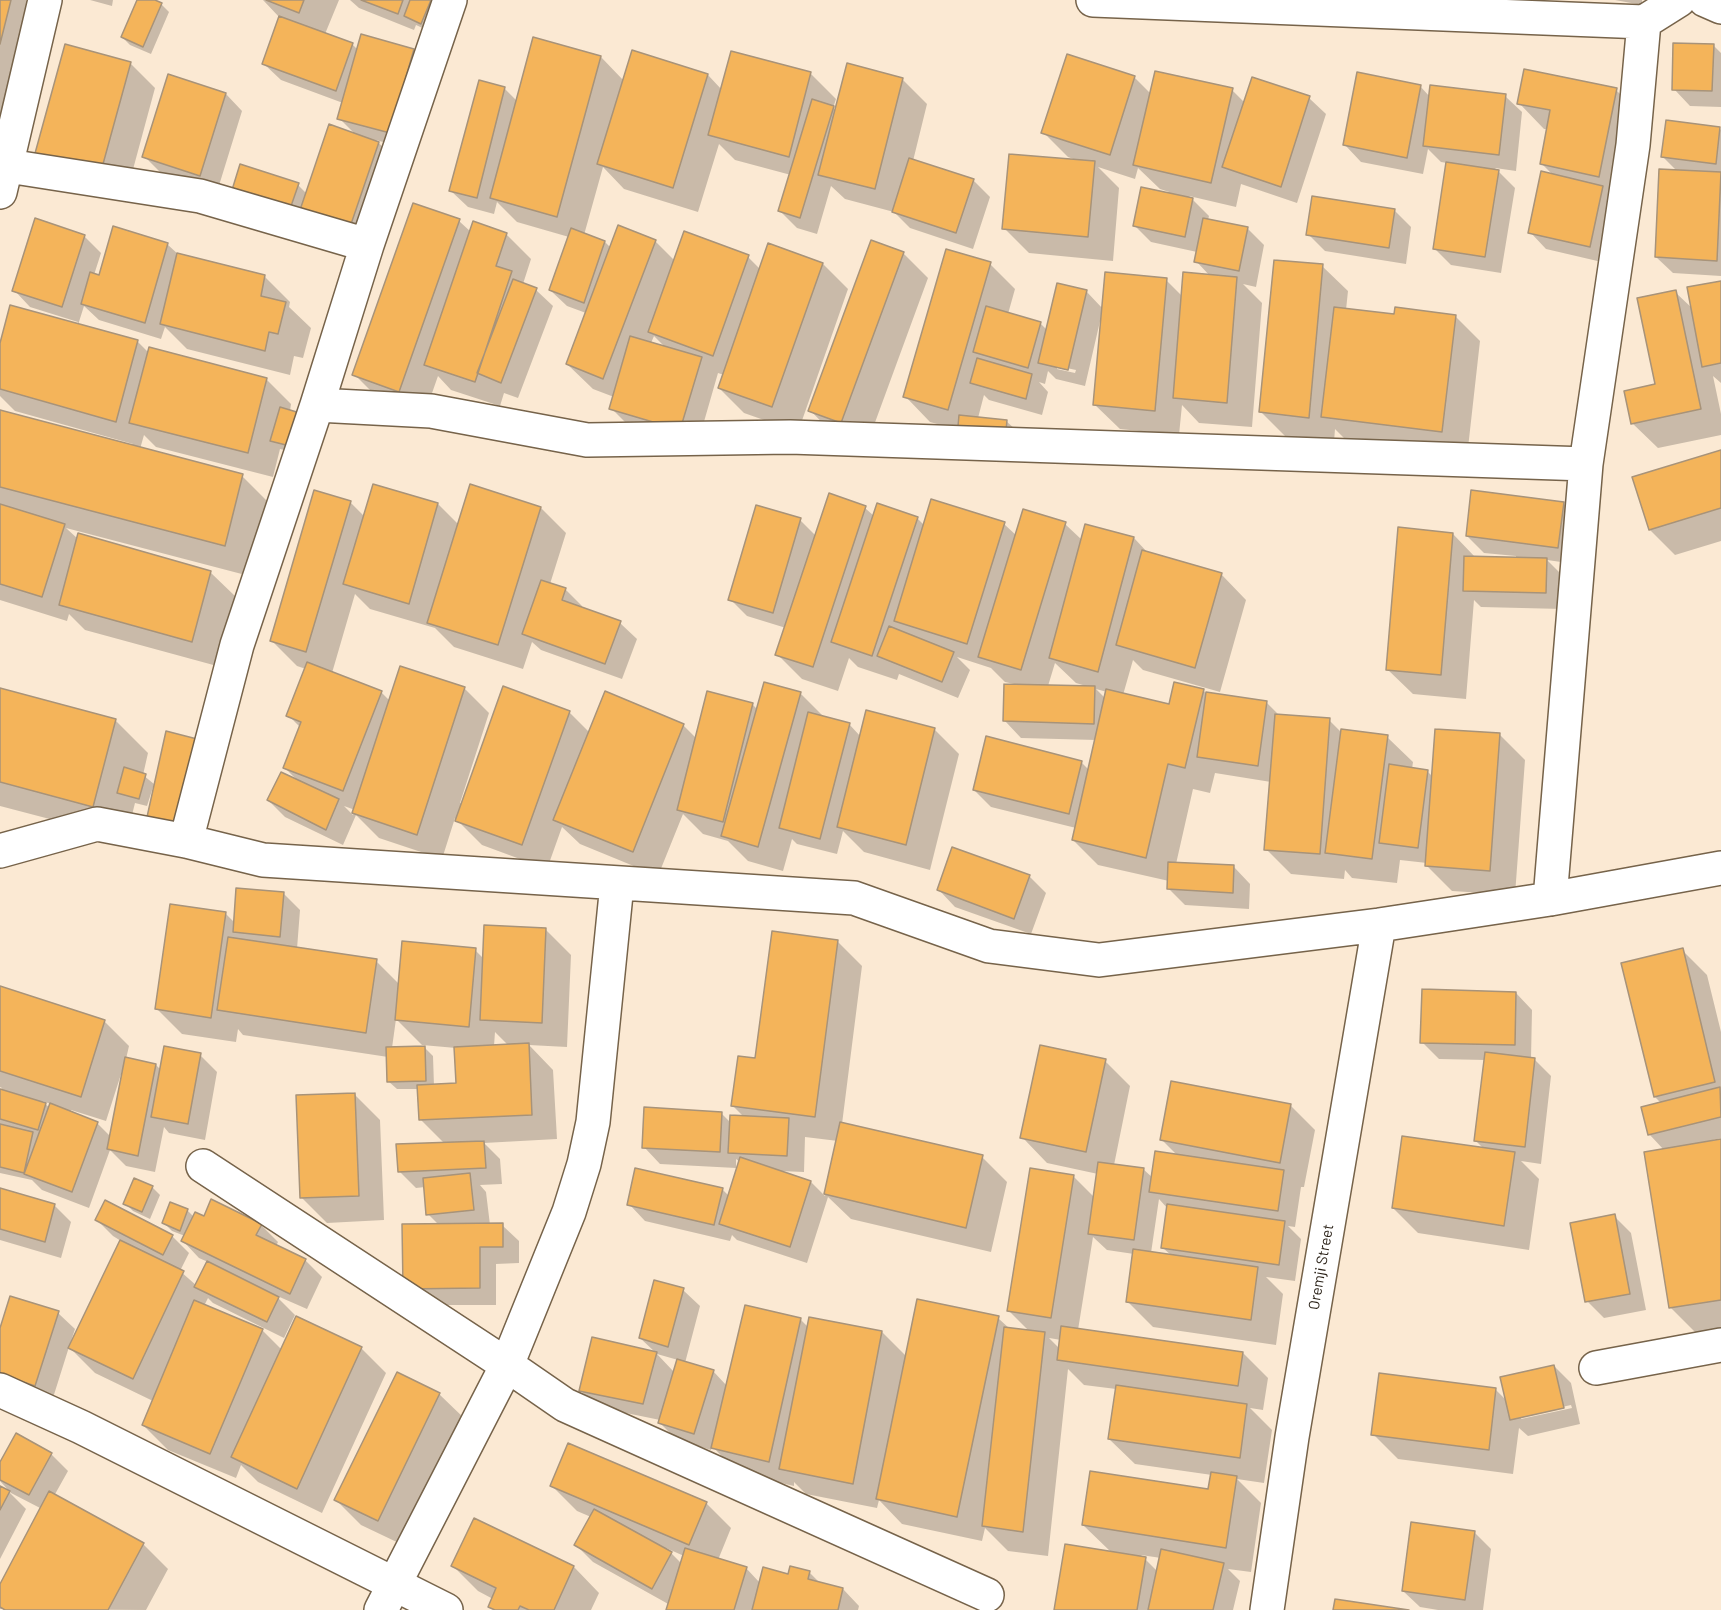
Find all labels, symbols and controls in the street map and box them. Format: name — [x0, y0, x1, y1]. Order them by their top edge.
street label: Oremji Street — [1305, 1223, 1337, 1311]

